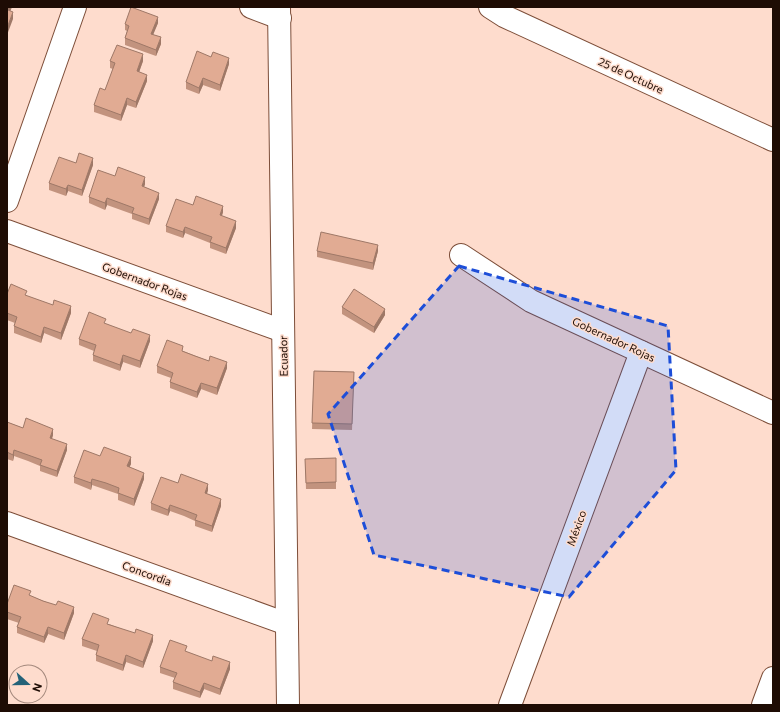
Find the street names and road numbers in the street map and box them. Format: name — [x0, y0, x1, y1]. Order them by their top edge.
street label: 25 de Octubre — [596, 54, 666, 96]
street label: Gobernador Rojas — [101, 260, 189, 302]
street label: Gobernador Rojas — [570, 314, 658, 364]
street label: Ecuador — [276, 335, 290, 377]
street label: México — [564, 508, 589, 548]
street label: Concordia — [121, 558, 173, 588]

